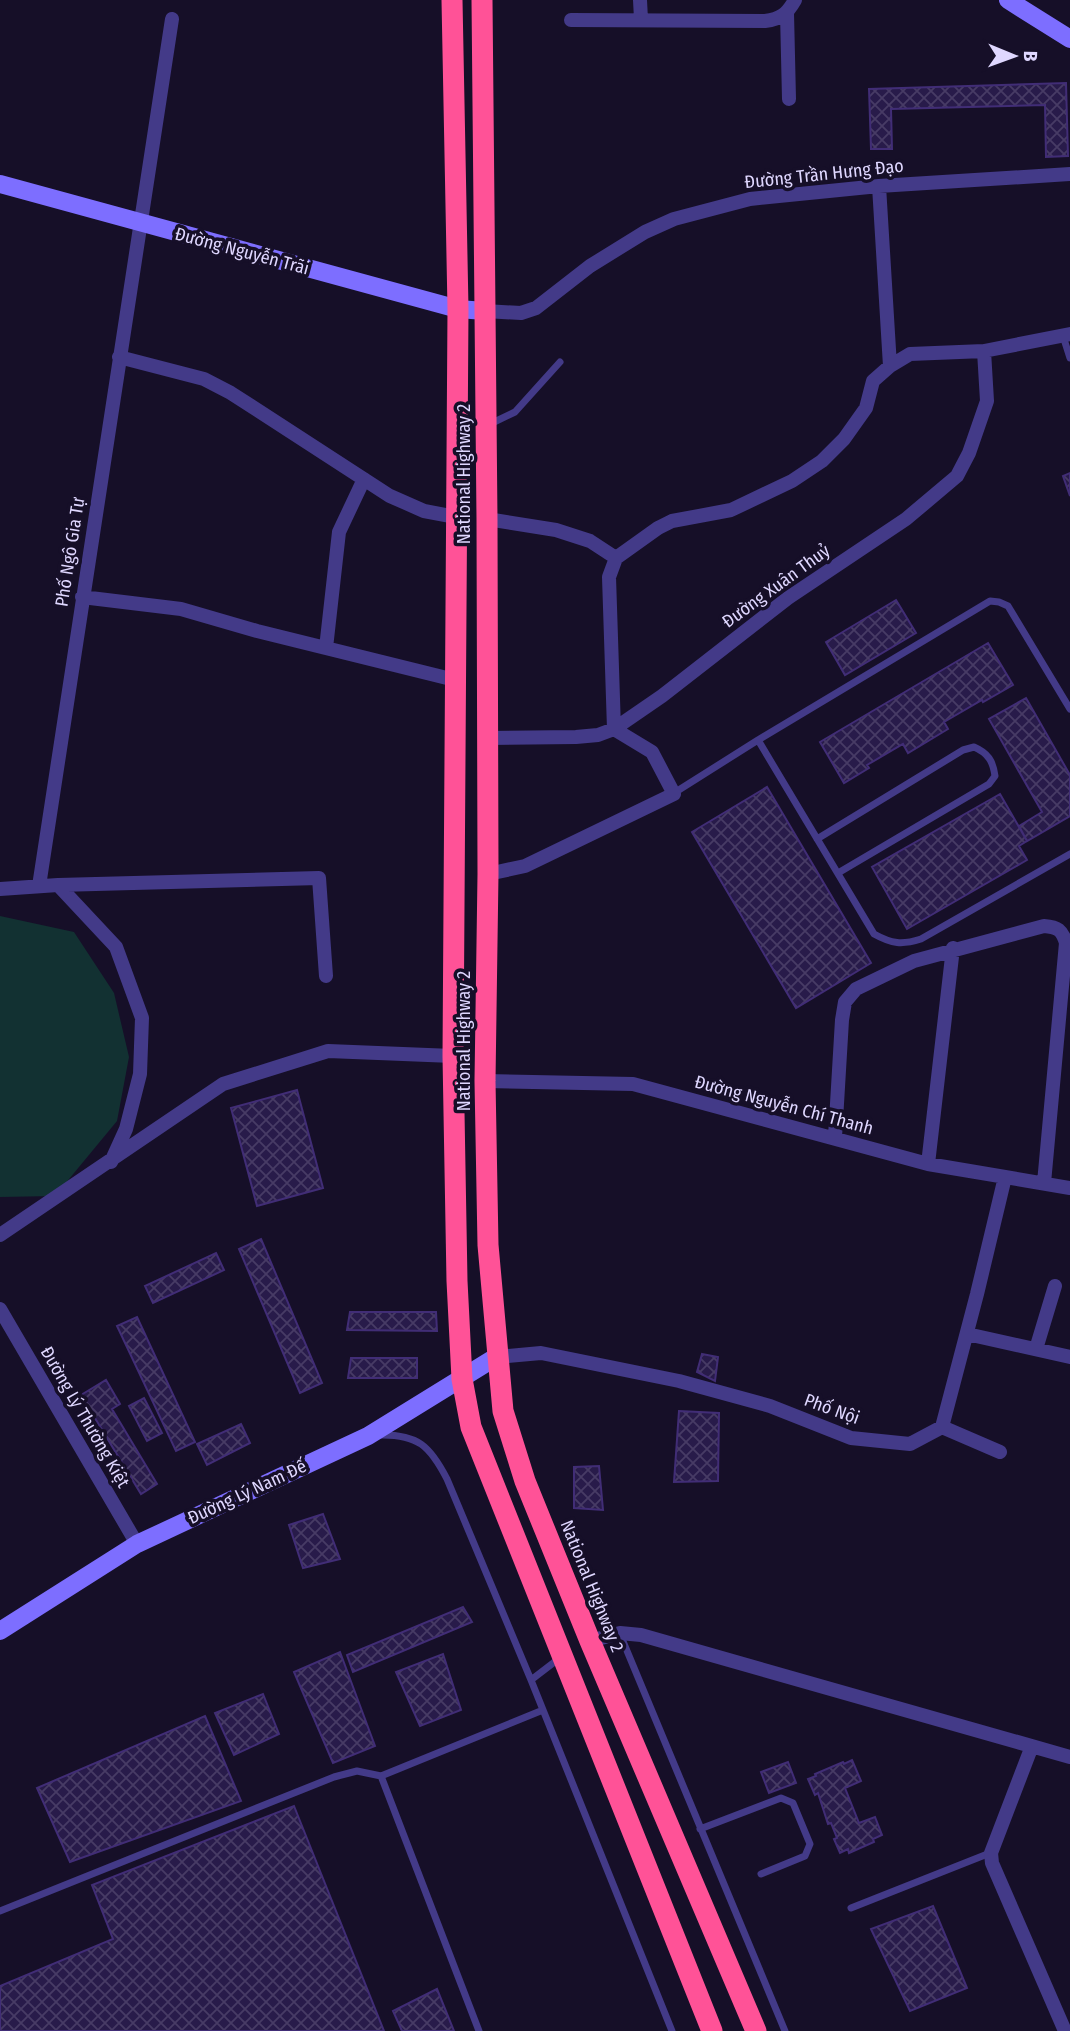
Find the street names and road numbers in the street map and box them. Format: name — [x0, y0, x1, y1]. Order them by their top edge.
street label: Đường Trần Hưng Đạo — [743, 155, 905, 193]
street label: Đường Nguyễn Trãi — [172, 222, 312, 280]
street label: National Highway 2 — [453, 404, 475, 544]
street label: Phố Ngô Gia Tự — [50, 496, 90, 608]
street label: Đường Xuân Thuỷ — [718, 539, 834, 633]
street label: National Highway 2 — [453, 971, 475, 1111]
street label: Đường Nguyễn Chí Thanh — [692, 1071, 876, 1139]
street label: Đường Lý Thường Kiệt — [36, 1342, 134, 1492]
street label: Phố Nội — [801, 1389, 863, 1429]
street label: Đường Lý Nam Đế — [184, 1455, 310, 1529]
street label: National Highway 2 — [555, 1517, 629, 1655]

